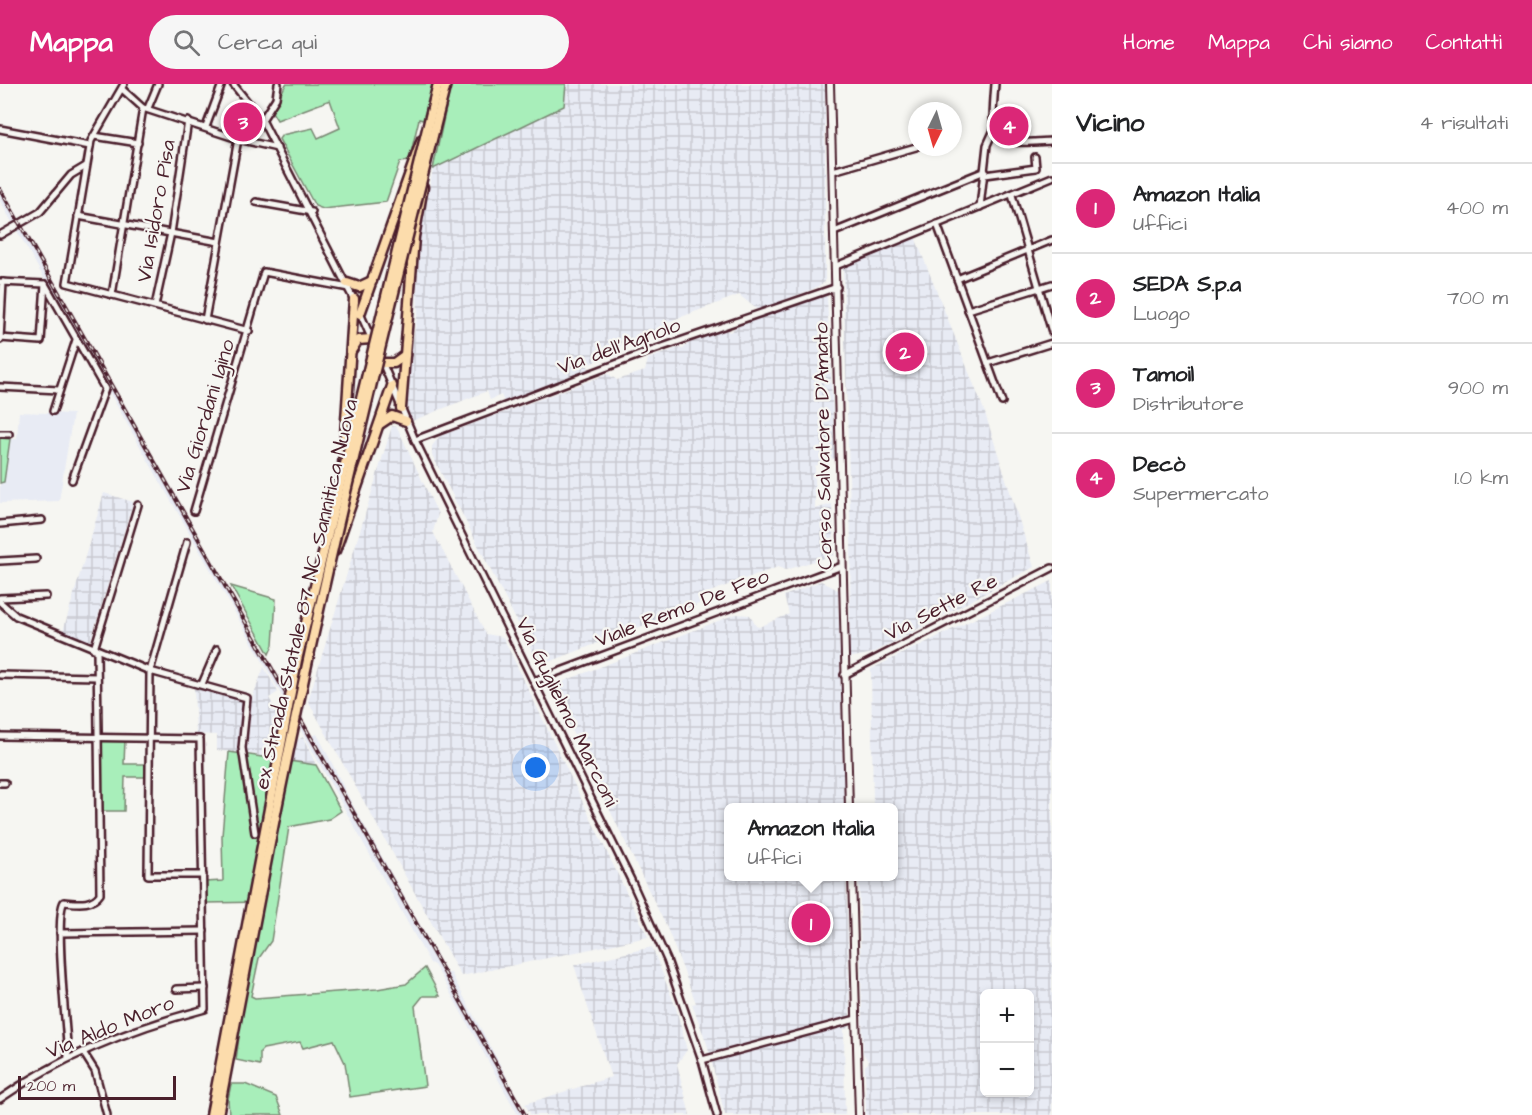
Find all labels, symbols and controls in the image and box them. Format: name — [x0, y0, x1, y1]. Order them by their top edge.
search box — [149, 15, 569, 69]
text: Mappa — [30, 23, 113, 62]
icon: search — [170, 26, 203, 59]
text: Cerca qui — [218, 27, 317, 58]
text: Home — [1123, 28, 1175, 57]
text: Mappa — [1208, 28, 1270, 57]
text: Chi siamo — [1303, 28, 1392, 57]
text: Contatti — [1425, 28, 1502, 57]
pin: 3 — [224, 99, 262, 144]
north arrow — [908, 102, 962, 156]
pin: 4 — [990, 104, 1028, 148]
text: Vicino — [1076, 105, 1144, 141]
text: 4 risultati — [1420, 109, 1508, 137]
street label: Via Isidoro Pisa — [129, 137, 183, 285]
text: Amazon Italia — [1133, 179, 1260, 210]
text: 1 — [1094, 194, 1097, 222]
text: 400 m — [1446, 194, 1508, 222]
text: Uffici — [1133, 210, 1187, 238]
text: SEDA S.p.a — [1133, 269, 1241, 300]
text: 2 — [1090, 284, 1101, 312]
text: 700 m — [1447, 284, 1508, 312]
text: Luogo — [1133, 300, 1190, 328]
street label: Via dell'Agnolo — [553, 310, 686, 384]
street label: Corso Salvatore D'Amato — [806, 322, 840, 570]
pin: 2 — [886, 330, 924, 374]
street label: Via Giordani Igino — [168, 335, 244, 497]
text: Tamoil — [1133, 359, 1194, 390]
text: 3 — [1090, 374, 1101, 402]
text: 900 m — [1448, 374, 1508, 402]
text: Distributore — [1133, 390, 1244, 418]
street label: ex Strada Statale 87 NC Sannitica Nuova — [247, 396, 365, 792]
text: Decò — [1133, 449, 1185, 480]
text: 4 — [1089, 464, 1102, 492]
text: 1.0 km — [1454, 464, 1508, 492]
text: Supermercato — [1133, 480, 1269, 508]
street label: Viale Remo De Feo — [591, 561, 773, 655]
street label: Via Sette Re — [879, 566, 1003, 648]
street label: Via Guglielmo Marconi — [507, 612, 626, 813]
your location — [521, 753, 550, 782]
popup — [724, 803, 898, 881]
text: Amazon Italia — [748, 813, 874, 844]
text: Uffici — [748, 844, 801, 872]
pin: 1 — [792, 900, 830, 946]
street label: Via Aldo Moro — [42, 988, 179, 1066]
map controls — [980, 989, 1034, 1097]
button: + — [980, 989, 1034, 1043]
button: − — [980, 1043, 1034, 1097]
scale bar — [18, 1073, 176, 1100]
text: 200 m — [27, 1075, 75, 1097]

